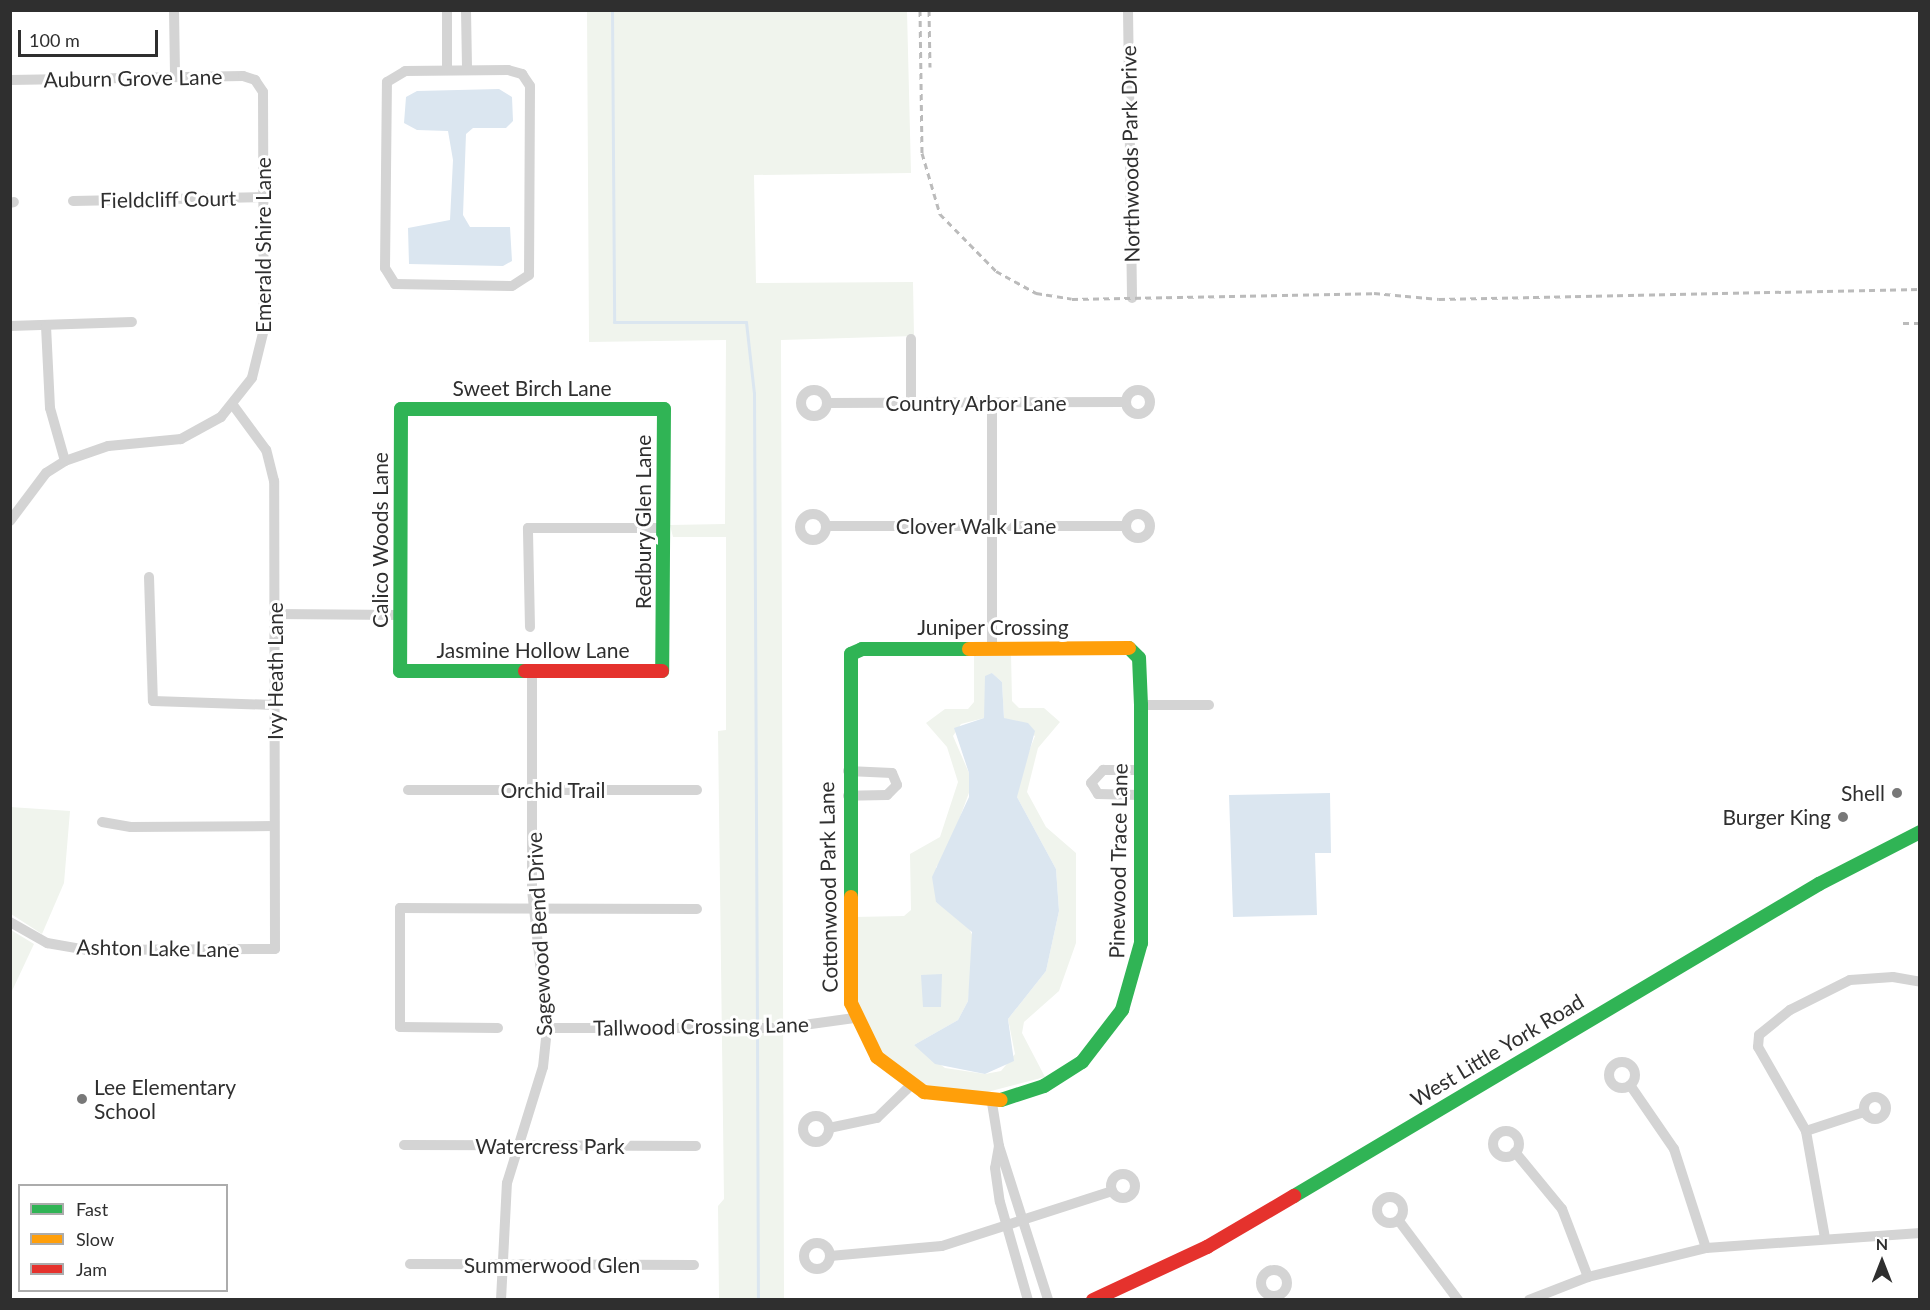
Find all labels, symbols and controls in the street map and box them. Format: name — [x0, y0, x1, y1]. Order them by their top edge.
scale bar — [21, 18, 160, 56]
text: 100 m — [29, 29, 80, 51]
street label: Northwoods Park Drive — [1116, 45, 1144, 263]
street label: Auburn Grove Lane — [43, 64, 223, 92]
street label: Emerald Shire Lane — [250, 157, 276, 333]
street label: Fieldcliff Court — [99, 185, 237, 213]
street label: Sweet Birch Lane — [452, 375, 612, 401]
street label: Country Arbor Lane — [885, 390, 1067, 416]
street label: Redbury Glen Lane — [630, 434, 656, 610]
street label: Calico Woods Lane — [367, 452, 393, 628]
street label: Clover Walk Lane — [895, 513, 1057, 539]
street label: Ivy Heath Lane — [262, 602, 288, 740]
street label: Juniper Crossing — [917, 614, 1069, 640]
street label: Jasmine Hollow Lane — [436, 637, 630, 663]
street label: Pinewood Trace Lane — [1104, 763, 1132, 959]
street label: Orchid Trail — [500, 777, 606, 803]
place label: Shell — [1841, 780, 1885, 806]
street label: Cottonwood Park Lane — [814, 781, 842, 993]
marker: Shell — [1890, 786, 1904, 800]
place label: Burger King — [1722, 804, 1831, 830]
marker: Burger King — [1836, 810, 1850, 824]
street label: Sagewood Bend Drive — [521, 831, 557, 1037]
street label: Ashton Lake Lane — [76, 934, 240, 962]
street label: West Little York Road — [1406, 988, 1588, 1112]
street label: Tallwood Crossing Lane — [593, 1012, 809, 1040]
place label: Lee Elementary School — [94, 1074, 236, 1124]
marker: Lee Elementary School — [75, 1092, 89, 1106]
street label: Watercress Park — [475, 1133, 625, 1159]
legend — [18, 1184, 228, 1292]
text: Fast — [76, 1198, 108, 1220]
text: Slow — [76, 1228, 114, 1250]
north arrow — [1852, 1232, 1912, 1292]
text: N — [1876, 1234, 1888, 1253]
street label: Summerwood Glen — [464, 1252, 640, 1278]
text: Jam — [76, 1258, 107, 1280]

